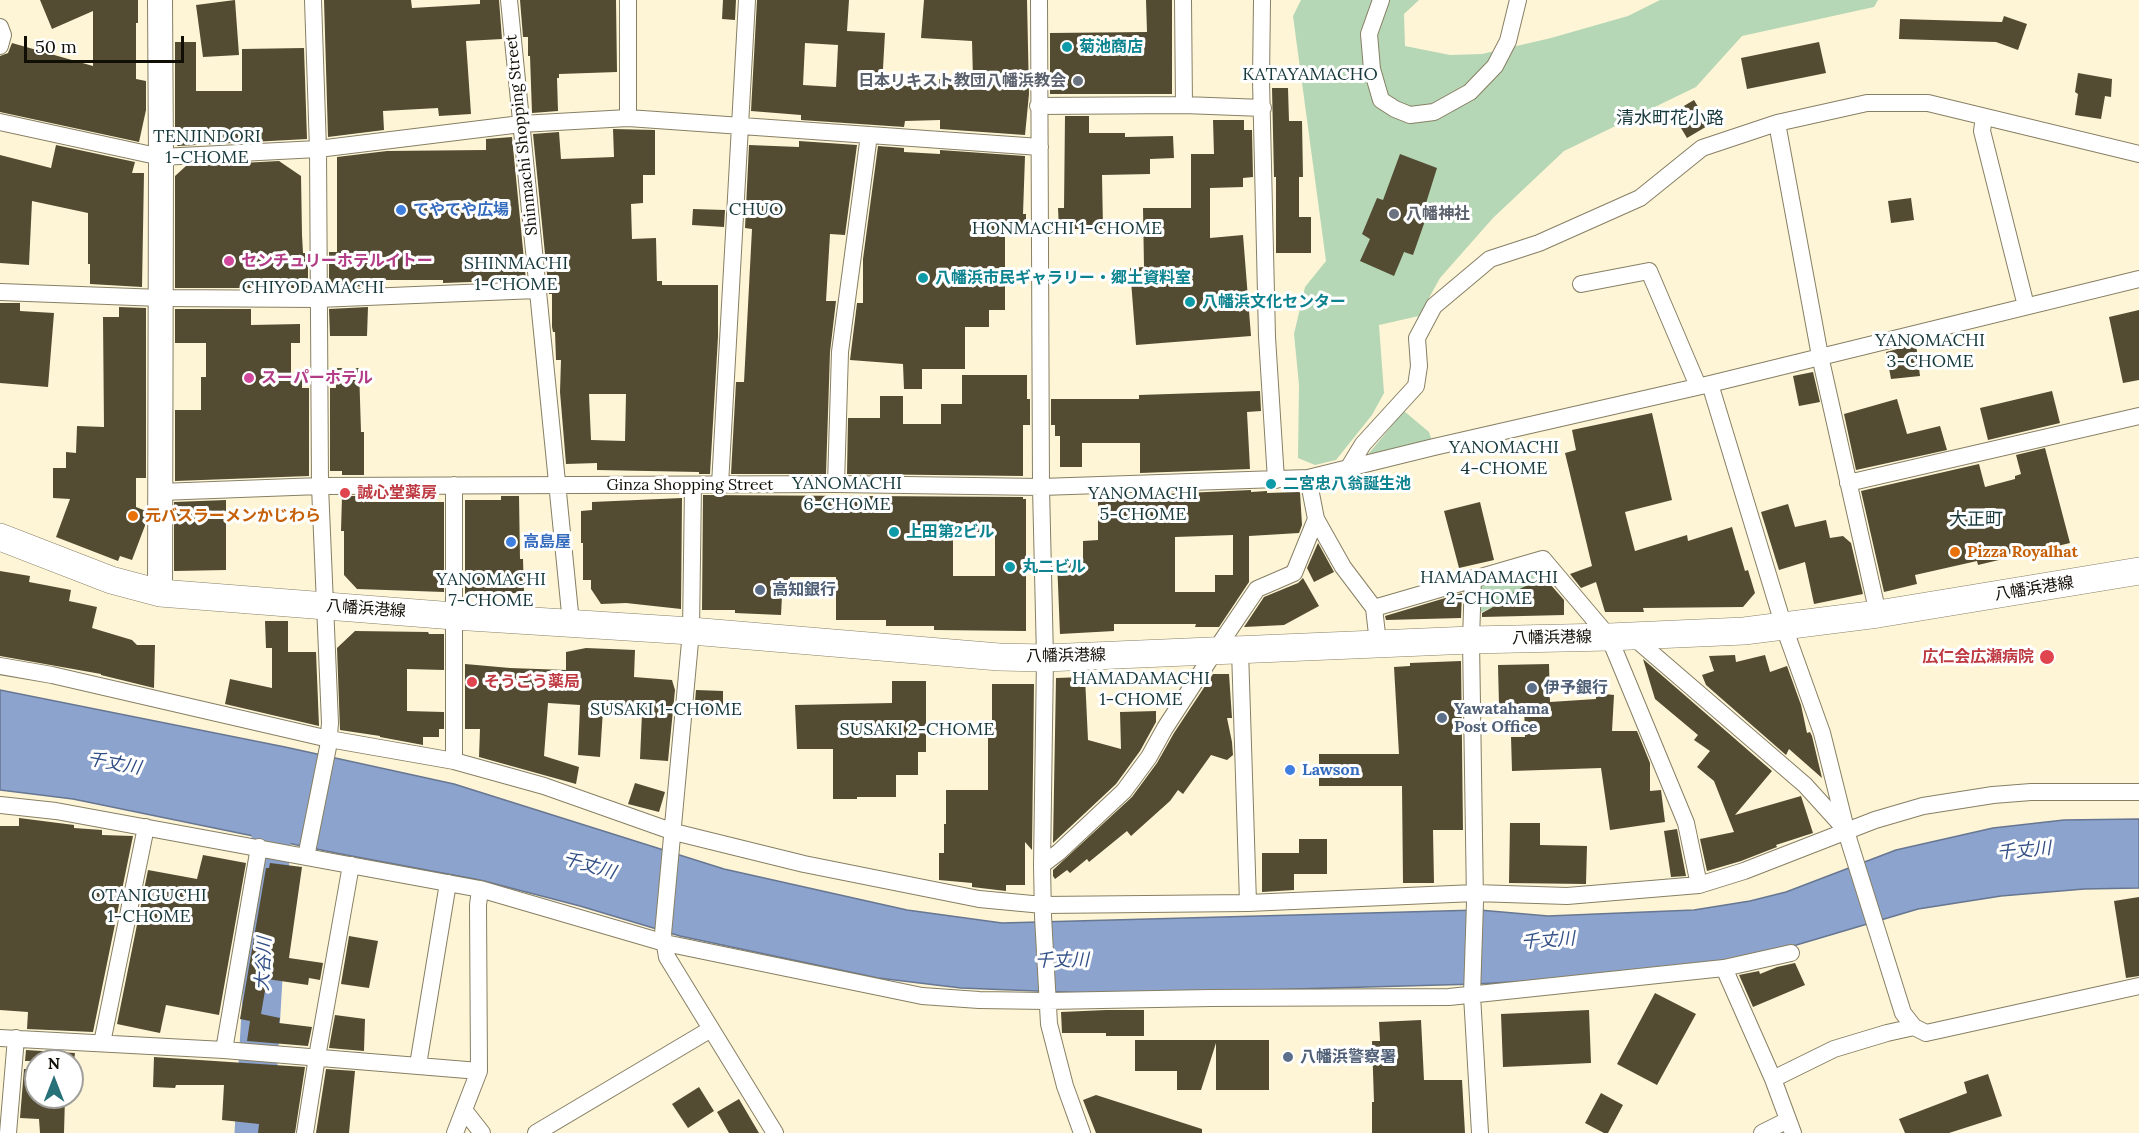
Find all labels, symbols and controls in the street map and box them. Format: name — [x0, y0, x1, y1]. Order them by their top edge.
scale bar — [27, 24, 188, 62]
street label: Shinmachi Shopping Street — [502, 34, 542, 236]
text: 50 m — [35, 35, 77, 58]
place label: 菊池商店 — [1079, 37, 1143, 57]
marker: 菊池商店 — [1060, 40, 1074, 54]
district label: KATAYAMACHO — [1234, 64, 1386, 86]
place label: 日本リキスト教団八幡浜教会 — [858, 71, 1066, 91]
marker: 日本リキスト教団八幡浜教会 — [1071, 74, 1085, 88]
district label: 清水町花小路 — [1616, 108, 1724, 130]
district label: TENJINDORI 1-CHOME — [146, 126, 268, 168]
district label: CHUO — [726, 199, 786, 221]
place label: てやてや広場 — [413, 200, 509, 220]
marker: てやてや広場 — [394, 203, 408, 217]
place label: 八幡神社 — [1406, 204, 1470, 224]
marker: 八幡神社 — [1387, 207, 1401, 221]
district label: HONMACHI 1-CHOME — [960, 218, 1174, 240]
place label: センチュリーホテルイトー — [241, 251, 433, 271]
district label: SHINMACHI 1-CHOME — [457, 253, 575, 296]
marker: センチュリーホテルイトー — [222, 254, 236, 268]
place label: 八幡浜市民ギャラリー・郷土資料室 — [935, 268, 1191, 288]
marker: 八幡浜市民ギャラリー・郷土資料室 — [916, 271, 930, 285]
district label: CHIYODAMACHI — [233, 277, 393, 299]
place label: 八幡浜文化センター — [1202, 292, 1346, 312]
marker: 八幡浜文化センター — [1183, 295, 1197, 309]
district label: YANOMACHI 3-CHOME — [1868, 330, 1992, 372]
place label: スーパーホテル — [261, 368, 373, 388]
marker: スーパーホテル — [242, 371, 256, 385]
district label: YANOMACHI 4-CHOME — [1442, 437, 1566, 480]
district label: YANOMACHI 6-CHOME — [785, 473, 909, 516]
place label: 二宮忠八翁誕生池 — [1283, 474, 1411, 494]
street label: Ginza Shopping Street — [607, 475, 773, 495]
marker: 二宮忠八翁誕生池 — [1264, 477, 1278, 491]
place label: 誠心堂薬房 — [357, 483, 437, 503]
district label: YANOMACHI 5-CHOME — [1081, 483, 1205, 526]
marker: 誠心堂薬房 — [338, 486, 352, 500]
place label: 元バスラーメンかじわら — [145, 506, 321, 526]
marker: 元バスラーメンかじわら — [126, 509, 140, 523]
district label: 大正町 — [1949, 509, 2003, 531]
place label: 上田第2ビル — [906, 522, 995, 542]
marker: 上田第2ビル — [887, 525, 901, 539]
place label: 高島屋 — [523, 532, 571, 552]
marker: 高島屋 — [504, 535, 518, 549]
place label: Pizza Royalhat — [1967, 542, 2078, 562]
marker: Pizza Royalhat — [1948, 545, 1962, 559]
place label: 丸二ビル — [1022, 557, 1086, 577]
marker: 丸二ビル — [1003, 560, 1017, 574]
district label: HAMADAMACHI 2-CHOME — [1412, 567, 1566, 610]
district label: YANOMACHI 7-CHOME — [429, 569, 553, 612]
street label: 八幡浜港線 — [1993, 573, 2075, 605]
place label: 高知銀行 — [772, 580, 836, 600]
marker: 高知銀行 — [753, 583, 767, 597]
street label: 八幡浜港線 — [325, 597, 407, 621]
street label: 八幡浜港線 — [1512, 628, 1592, 648]
street label: 八幡浜港線 — [1026, 646, 1106, 666]
place label: 広仁会広瀬病院 — [1922, 647, 2034, 667]
marker: 広仁会広瀬病院 — [2038, 648, 2056, 666]
district label: HAMADAMACHI 1-CHOME — [1064, 668, 1218, 710]
place label: そうごう薬局 — [484, 672, 580, 692]
marker: そうごう薬局 — [465, 675, 479, 689]
place label: 伊予銀行 — [1544, 678, 1608, 698]
marker: 伊予銀行 — [1525, 681, 1539, 695]
district label: SUSAKI 1-CHOME — [580, 699, 752, 721]
place label: Yawatahama Post Office — [1454, 699, 1549, 737]
marker: Yawatahama Post Office — [1435, 711, 1449, 725]
district label: SUSAKI 2-CHOME — [829, 719, 1005, 741]
water label: 千丈川 — [86, 749, 142, 779]
place label: Lawson — [1302, 760, 1360, 780]
marker: Lawson — [1283, 763, 1297, 777]
water label: 千丈川 — [1996, 838, 2052, 864]
water label: 千丈川 — [560, 848, 618, 884]
district label: OTANIGUCHI 1-CHOME — [84, 885, 214, 928]
water label: 千丈川 — [1520, 928, 1576, 954]
water label: 大谷川 — [252, 936, 276, 992]
water label: 千丈川 — [1035, 950, 1089, 972]
place label: 八幡浜警察署 — [1300, 1047, 1396, 1067]
north arrow — [24, 1049, 84, 1109]
marker: 八幡浜警察署 — [1281, 1050, 1295, 1064]
text: N — [48, 1053, 60, 1073]

